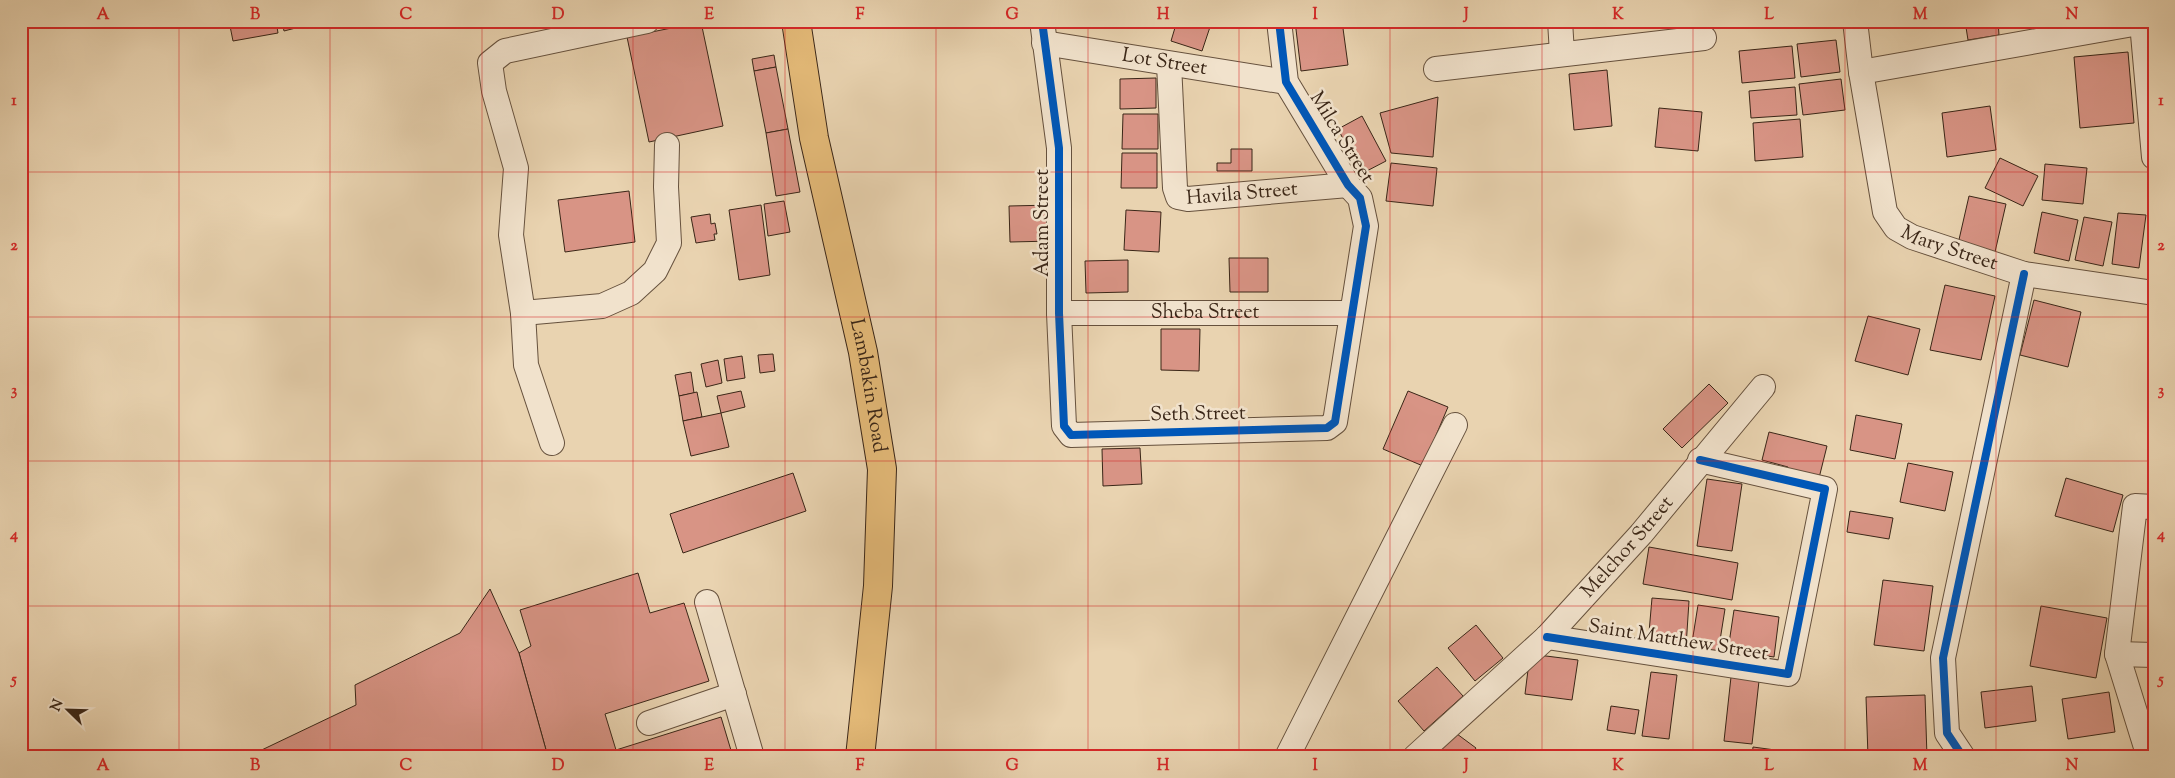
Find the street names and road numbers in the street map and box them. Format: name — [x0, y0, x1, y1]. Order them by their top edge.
street label: Lot Street — [1120, 41, 1209, 84]
street label: Milca Street — [1301, 86, 1381, 190]
street label: Adam Street — [1029, 169, 1058, 277]
street label: Havila Street — [1185, 175, 1299, 214]
street label: Mary Street — [1895, 219, 2001, 279]
street label: Sheba Street — [1151, 299, 1260, 328]
street label: Lambakin Road — [841, 316, 894, 455]
street label: Seth Street — [1150, 400, 1246, 430]
street label: Melchor Street — [1575, 490, 1681, 605]
street label: Saint Matthew Street — [1586, 612, 1770, 670]

